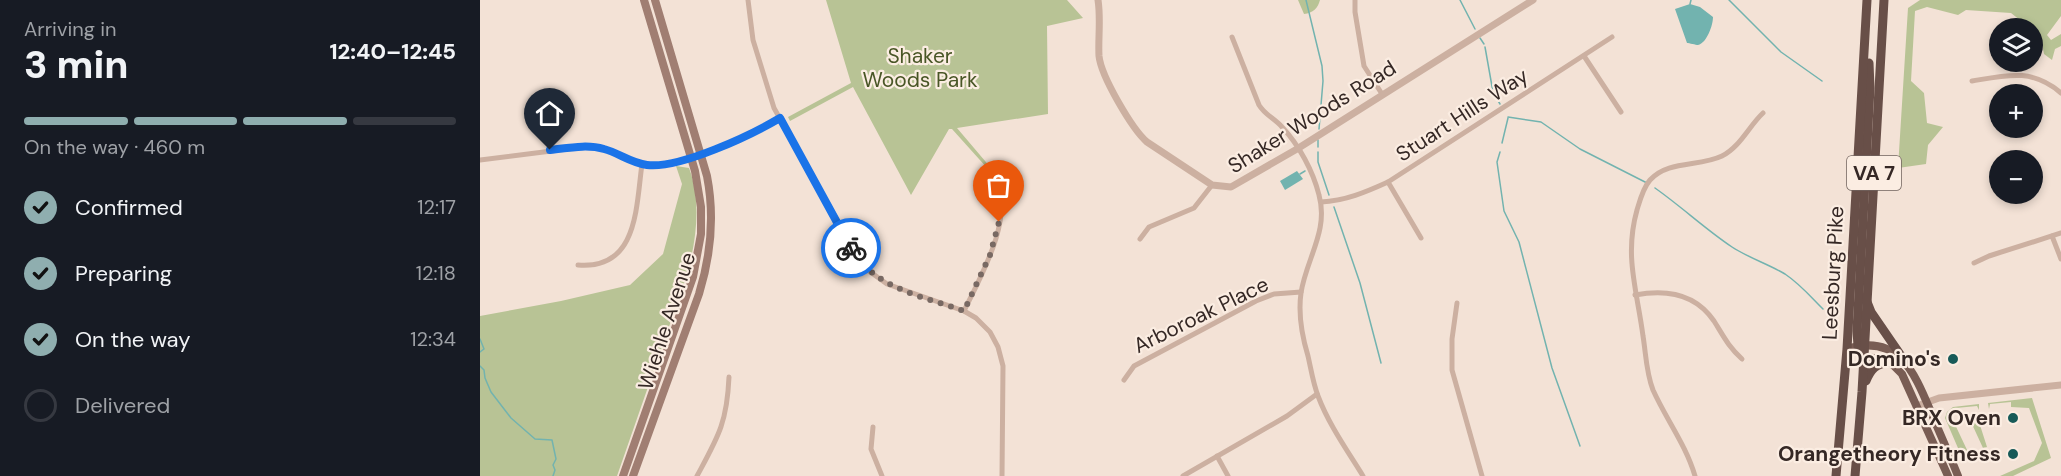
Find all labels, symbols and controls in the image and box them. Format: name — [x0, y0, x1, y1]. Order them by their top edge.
text: Arriving in — [24, 16, 116, 42]
map controls — [1989, 18, 2043, 204]
button: layers — [1989, 18, 2043, 72]
text: 12:40–12:45 — [329, 37, 456, 66]
text: 3 min — [24, 39, 129, 90]
park label: Shaker Woods Park — [863, 42, 978, 94]
street label: Shaker Woods Road — [1223, 54, 1401, 180]
street label: Stuart Hills Way — [1390, 62, 1534, 168]
button: + — [1989, 84, 2043, 138]
pin — [524, 88, 575, 150]
icon: home — [533, 97, 566, 130]
text: On the way · 460 m — [24, 134, 205, 160]
button: − — [1989, 150, 2043, 204]
road number: VA 7 — [1847, 156, 1901, 190]
pin — [973, 160, 1024, 222]
icon: bag — [982, 169, 1015, 202]
icon: check — [24, 191, 57, 224]
text: Confirmed — [75, 193, 183, 222]
text: 12:17 — [417, 194, 456, 220]
street label: Leesburg Pike — [1816, 205, 1850, 341]
courier — [821, 218, 881, 278]
icon: bike — [835, 232, 868, 265]
street label: Wiehle Avenue — [632, 249, 702, 393]
icon: check — [24, 257, 57, 290]
text: Preparing — [75, 259, 172, 288]
text: 12:18 — [416, 260, 456, 286]
street label: Arboroak Place — [1129, 270, 1273, 360]
icon: check — [24, 323, 57, 356]
text: On the way — [75, 325, 190, 354]
text: 12:34 — [410, 326, 456, 352]
place label: Domino's — [1848, 345, 1941, 373]
marker: Domino's — [1946, 352, 1960, 366]
text: Delivered — [75, 391, 170, 420]
place label: BRX Oven — [1902, 404, 2001, 432]
marker: BRX Oven — [2006, 411, 2020, 425]
place label: Orangetheory Fitness — [1778, 440, 2001, 468]
marker: Orangetheory Fitness — [2006, 447, 2020, 461]

